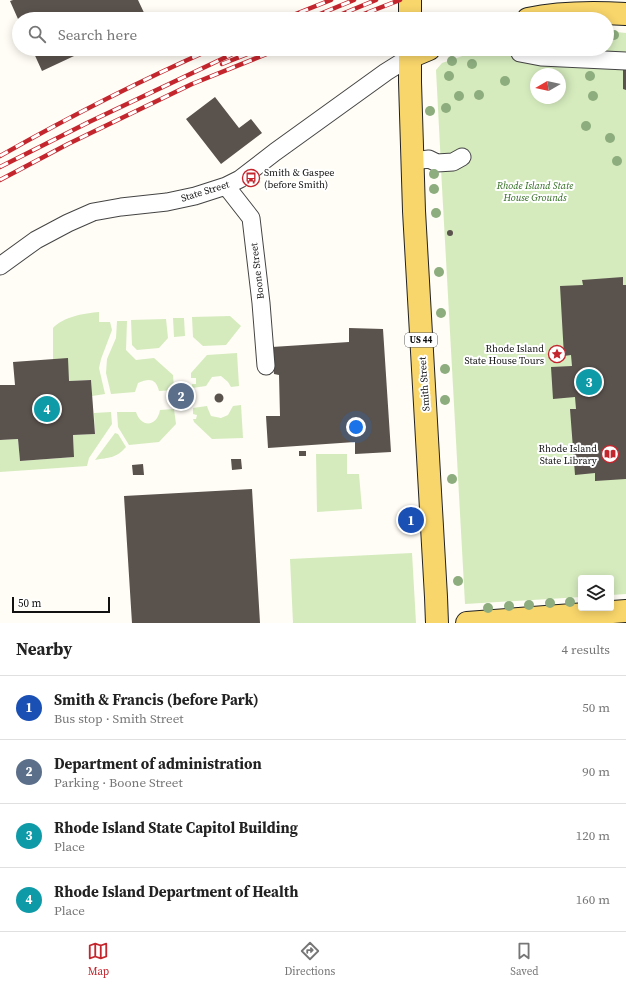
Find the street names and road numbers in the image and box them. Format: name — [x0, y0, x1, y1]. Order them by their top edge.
street label: State Street — [179, 177, 231, 205]
street label: Boone Street — [247, 241, 267, 300]
road number: US 44 — [405, 333, 437, 347]
street label: Smith Street — [416, 356, 432, 412]

